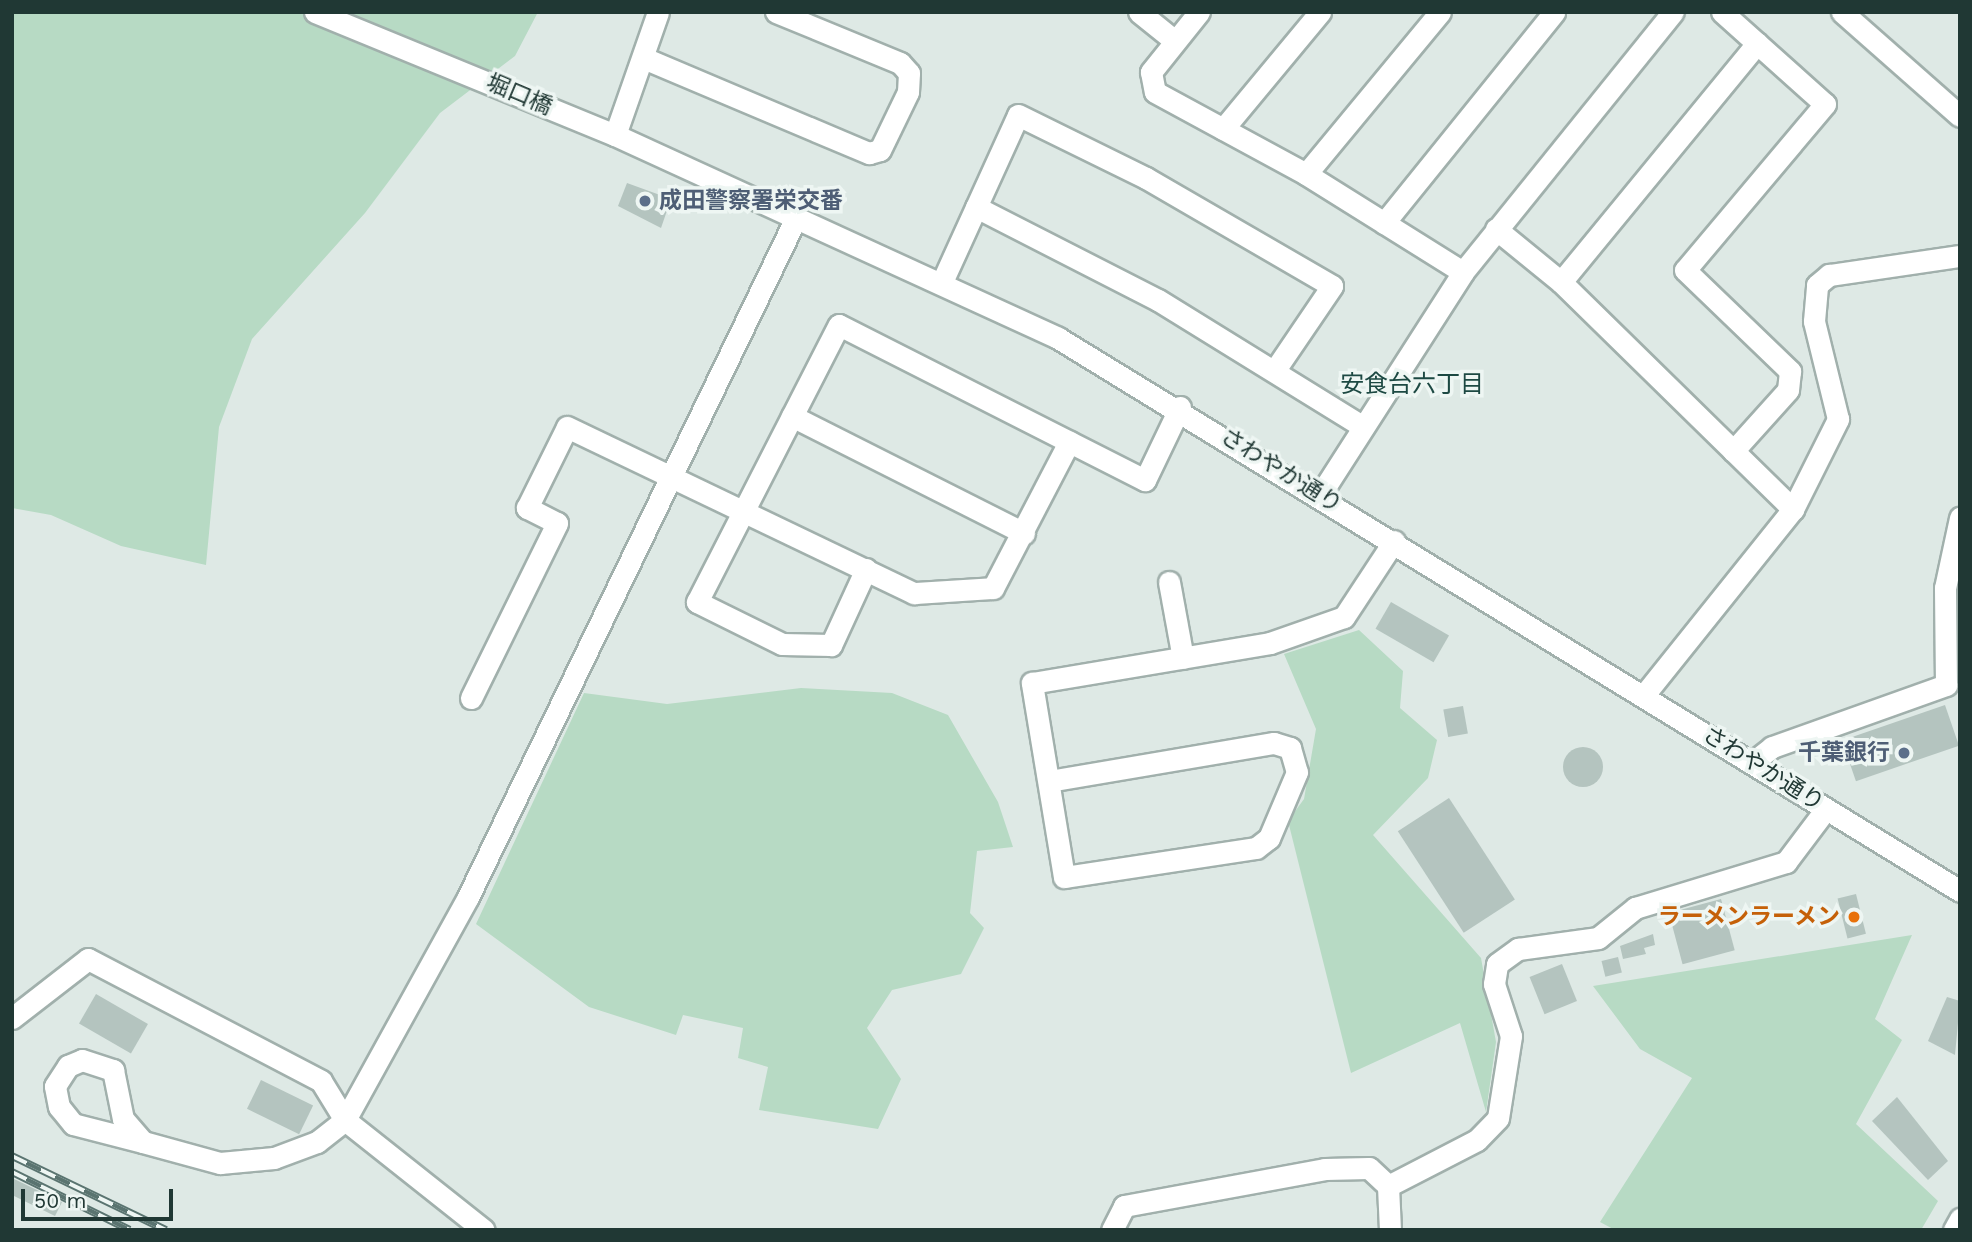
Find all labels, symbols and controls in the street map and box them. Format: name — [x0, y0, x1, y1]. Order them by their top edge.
street label: 堀口橋 — [482, 69, 556, 121]
place label: 成田警察署栄交番 — [659, 187, 843, 215]
marker: 成田警察署栄交番 — [637, 193, 653, 209]
district label: 安食台六丁目 — [1340, 371, 1484, 399]
street label: さわやか通り — [1215, 423, 1347, 519]
street label: さわやか通り — [1697, 721, 1829, 817]
place label: 千葉銀行 — [1798, 739, 1890, 767]
marker: 千葉銀行 — [1896, 745, 1912, 761]
place label: ラーメンラーメン — [1656, 903, 1840, 931]
marker: ラーメンラーメン — [1846, 909, 1862, 925]
scale bar — [24, 1176, 177, 1220]
text: 50 m — [34, 1188, 86, 1213]

